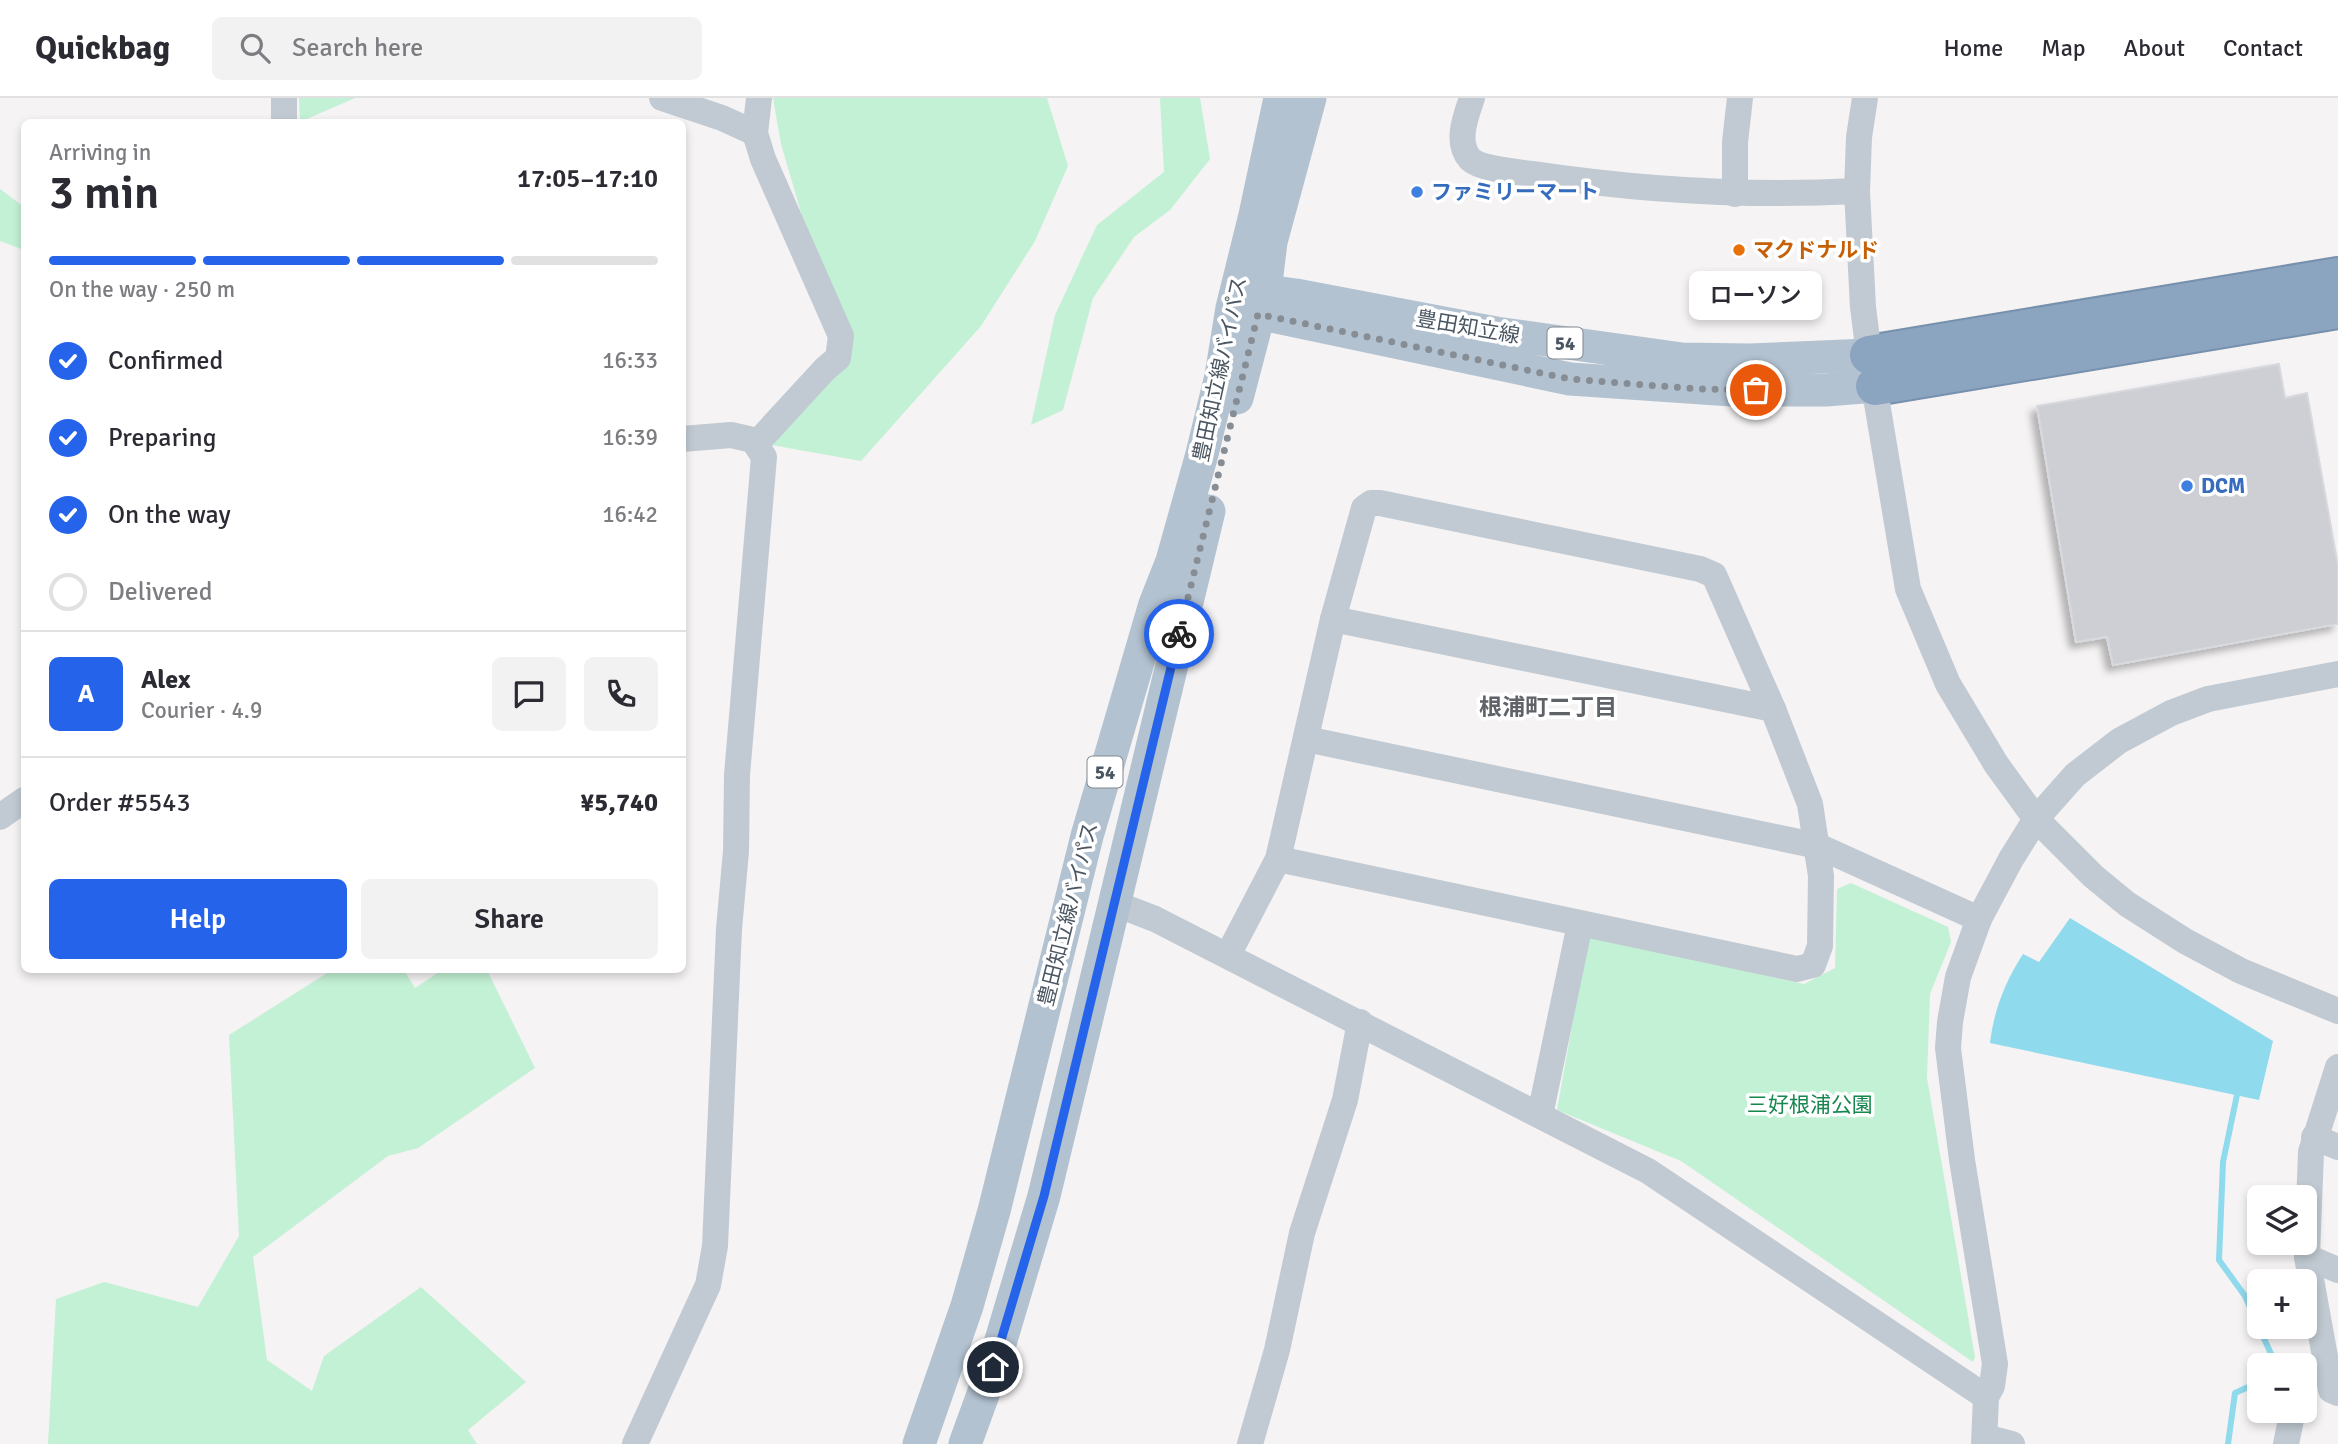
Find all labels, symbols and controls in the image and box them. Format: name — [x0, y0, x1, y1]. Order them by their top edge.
search box — [212, 17, 702, 80]
text: Quickbag — [35, 28, 170, 69]
icon: search — [236, 29, 274, 67]
text: Search here — [292, 32, 423, 64]
text: Home — [1943, 33, 2003, 63]
text: Map — [2041, 33, 2086, 63]
text: About — [2124, 33, 2185, 63]
text: Contact — [2223, 33, 2303, 63]
text: Arriving in — [49, 138, 151, 167]
text: 17:05–17:10 — [517, 163, 658, 195]
text: 3 min — [49, 165, 159, 221]
place label: ファミリーマート — [1431, 179, 1599, 205]
marker: ファミリーマート — [1409, 184, 1425, 200]
place label: マクドナルド — [1753, 237, 1879, 263]
marker: マクドナルド — [1731, 242, 1747, 258]
callout: ローソン — [1690, 271, 1823, 320]
street label: 豊田知立線バイパス — [1188, 274, 1252, 464]
text: On the way · 250 m — [49, 275, 235, 304]
text: ローソン — [1710, 281, 1802, 310]
street label: 豊田知立線 — [1414, 305, 1522, 349]
road number: 54 — [1548, 328, 1582, 358]
icon: check — [49, 342, 87, 380]
text: Confirmed — [108, 345, 223, 377]
text: 16:33 — [602, 346, 658, 375]
pin — [1726, 360, 1786, 420]
icon: bag — [1737, 371, 1775, 409]
icon: check — [49, 419, 87, 457]
text: Preparing — [108, 422, 216, 454]
text: 16:39 — [602, 423, 658, 452]
place label: DCM — [2201, 473, 2245, 499]
marker: DCM — [2179, 478, 2195, 494]
icon: check — [49, 496, 87, 534]
text: On the way — [108, 499, 231, 531]
text: 16:42 — [602, 500, 658, 529]
text: Delivered — [108, 576, 213, 608]
courier — [1144, 599, 1214, 669]
icon: bike — [1160, 615, 1198, 653]
button: chat — [492, 657, 566, 731]
button: phone — [584, 657, 658, 731]
text: Alex — [141, 664, 191, 696]
text: A — [78, 678, 94, 710]
district label: 根浦町二丁目 — [1479, 693, 1617, 722]
text: Courier · 4.9 — [141, 696, 262, 725]
road number: 54 — [1088, 757, 1122, 788]
text: Order #5543 — [49, 787, 190, 819]
text: ¥5,740 — [580, 787, 658, 819]
street label: 豊田知立線バイパス — [1033, 819, 1103, 1009]
button: Help — [49, 879, 347, 959]
button: Share — [361, 879, 658, 959]
park label: 三好根浦公園 — [1747, 1092, 1873, 1118]
map controls — [2247, 1185, 2317, 1423]
button: layers — [2247, 1185, 2317, 1255]
button: + — [2247, 1269, 2317, 1339]
pin — [963, 1337, 1023, 1397]
icon: home — [974, 1348, 1012, 1386]
button: − — [2247, 1353, 2317, 1423]

